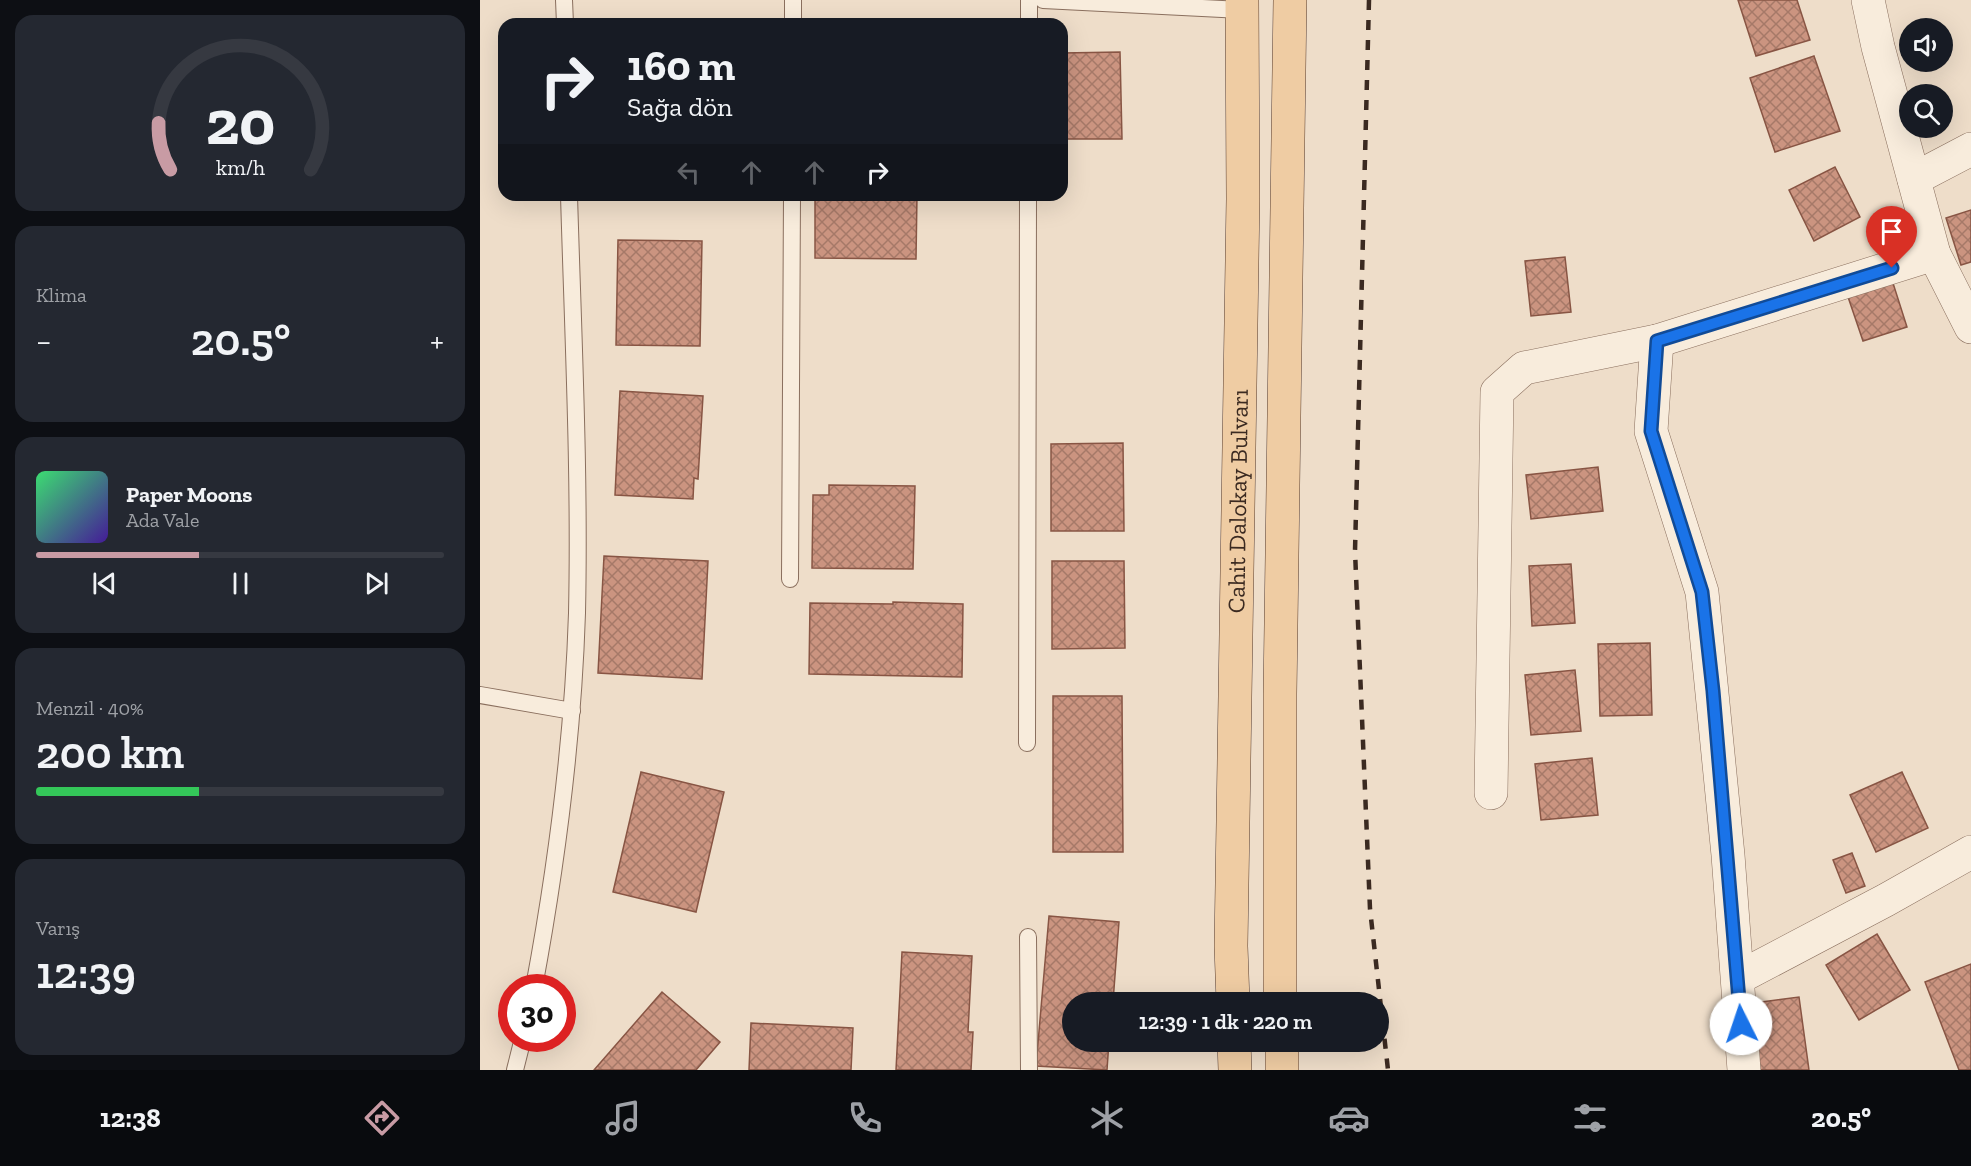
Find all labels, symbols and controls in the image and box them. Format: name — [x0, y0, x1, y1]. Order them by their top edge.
map controls — [1899, 18, 1953, 138]
button: sound — [1899, 18, 1953, 72]
text: 160 m — [627, 40, 735, 91]
icon: right — [528, 42, 606, 120]
button: search — [1899, 84, 1953, 138]
text: 20 — [205, 85, 275, 160]
text: Sağa dön — [627, 91, 733, 123]
text: km/h — [216, 155, 264, 180]
icon: left — [672, 156, 705, 189]
icon: ahead — [735, 156, 768, 189]
icon: ahead — [798, 156, 831, 189]
icon: right — [861, 156, 894, 189]
pin — [1866, 206, 1917, 268]
icon: arrive — [1875, 215, 1908, 248]
text: Klima — [36, 283, 87, 307]
text: 20.5° — [191, 313, 291, 367]
text: − — [36, 321, 51, 360]
text: + — [430, 321, 444, 360]
street label: Cahit Dalokay Bulvarı — [1221, 389, 1254, 613]
text: Paper Moons — [126, 481, 252, 508]
text: Ada Vale — [126, 508, 199, 532]
icon: previous — [88, 567, 121, 600]
icon: pause — [224, 567, 257, 600]
icon: next — [360, 567, 393, 600]
text: Menzil · 40% — [36, 696, 144, 720]
text: 200 km — [36, 726, 184, 780]
text: Varış — [36, 916, 80, 940]
text: 12:39 — [36, 946, 136, 1000]
speed limit sign: 30 — [498, 974, 576, 1052]
position arrow — [1709, 992, 1773, 1056]
text: 12:39 · 1 dk · 220 m — [1139, 1008, 1312, 1035]
icon: directions — [361, 1097, 403, 1139]
icon: music — [602, 1097, 644, 1139]
icon: phone — [844, 1097, 886, 1139]
icon: climate — [1086, 1097, 1128, 1139]
icon: car — [1328, 1097, 1370, 1139]
icon: filters — [1569, 1097, 1611, 1139]
text: 12:38 — [100, 1102, 161, 1134]
text: 20.5° — [1811, 1102, 1871, 1134]

